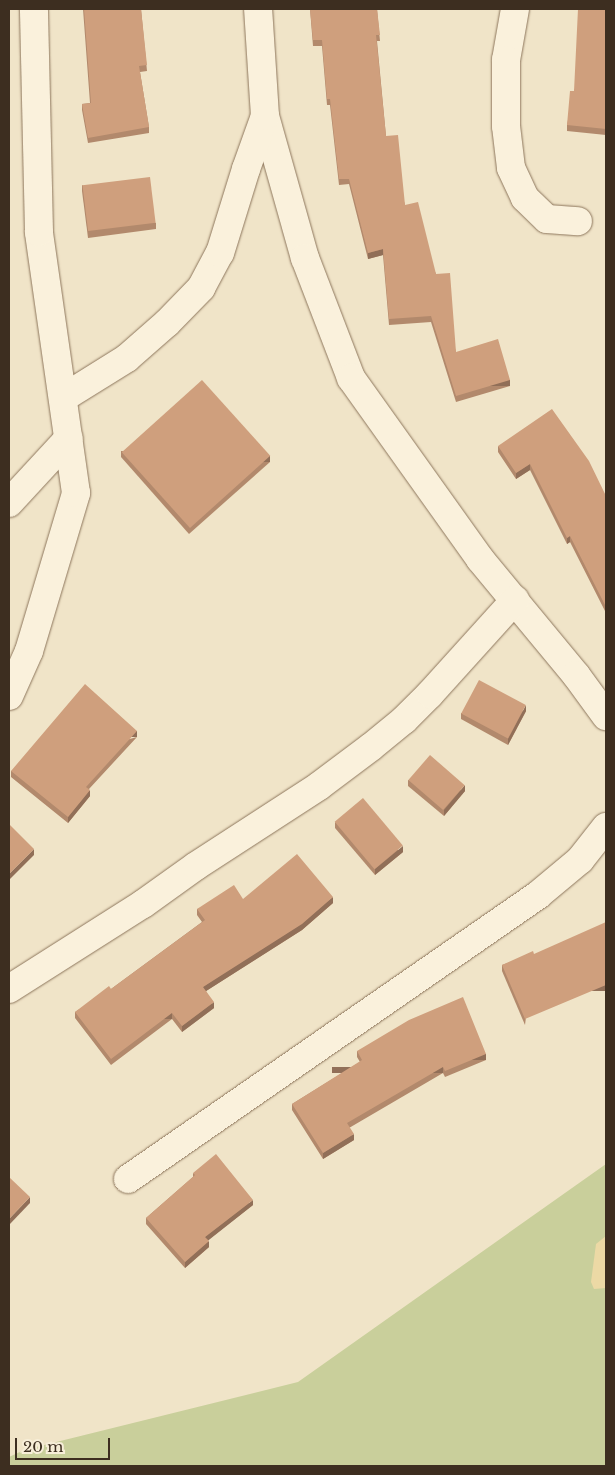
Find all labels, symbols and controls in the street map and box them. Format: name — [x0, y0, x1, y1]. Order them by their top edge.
scale bar — [18, 1428, 112, 1460]
text: 20 m — [23, 1437, 63, 1456]

